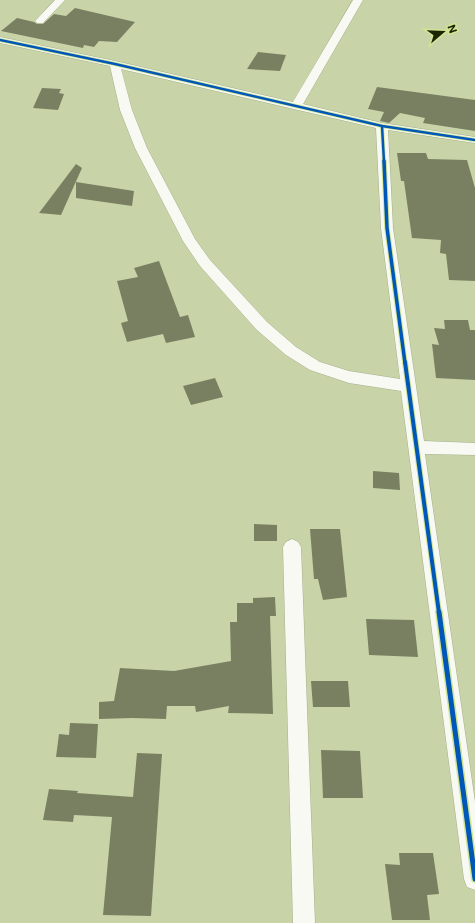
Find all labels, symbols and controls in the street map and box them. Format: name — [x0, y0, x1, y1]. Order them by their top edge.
north arrow — [423, 12, 463, 52]
text: N — [445, 23, 460, 35]

